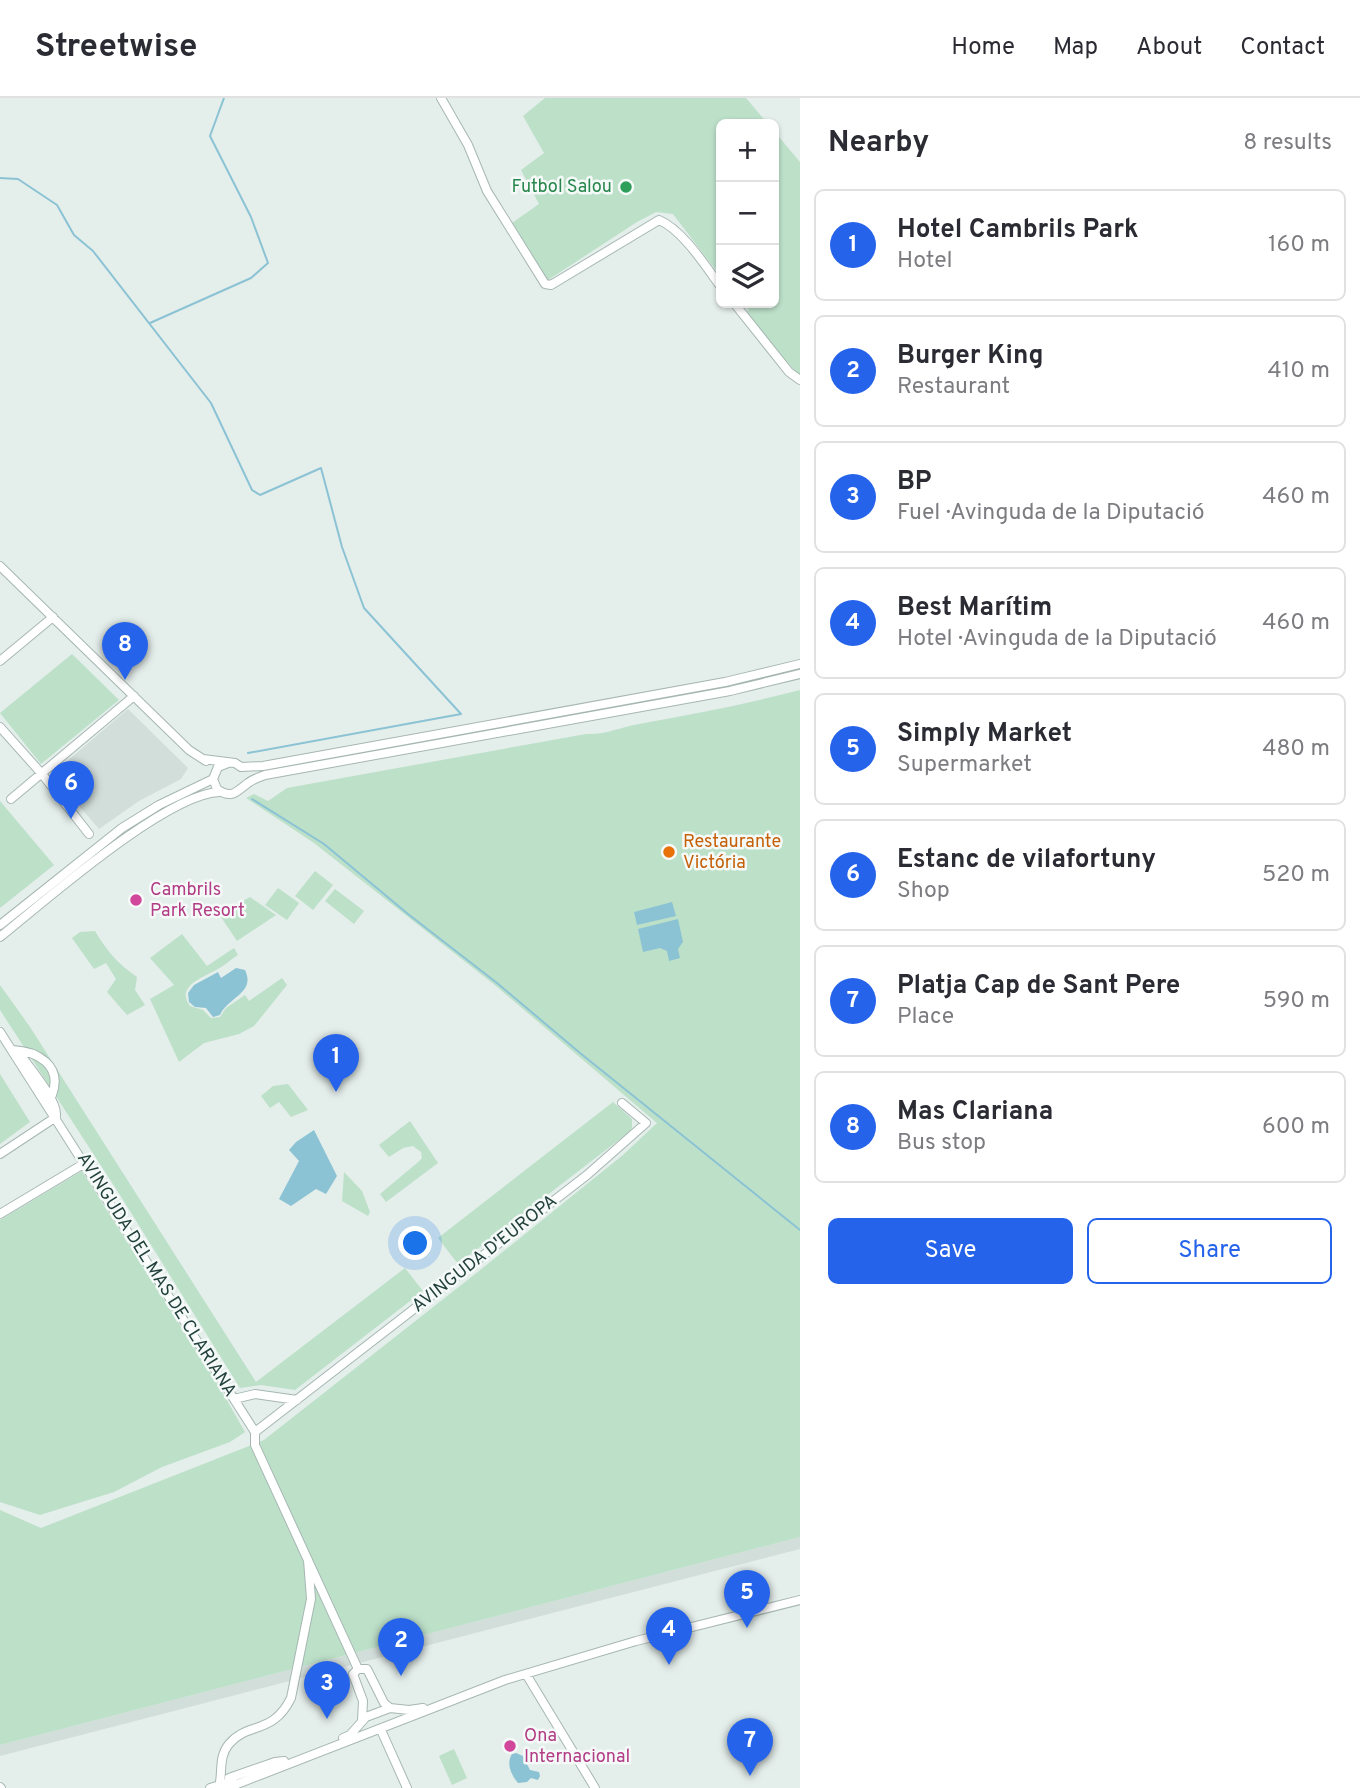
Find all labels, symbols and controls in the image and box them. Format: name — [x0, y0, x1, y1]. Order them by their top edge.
text: Streetwise — [35, 27, 197, 69]
text: Home — [951, 33, 1015, 63]
text: Map — [1053, 33, 1098, 63]
text: About — [1136, 33, 1202, 63]
text: Contact — [1240, 33, 1325, 63]
map controls — [716, 119, 779, 308]
button: + — [716, 119, 779, 182]
text: Nearby — [828, 125, 929, 162]
text: 8 results — [1243, 129, 1332, 158]
place label: Futbol Salou — [511, 176, 612, 199]
marker: Futbol Salou — [618, 179, 634, 195]
button: − — [716, 182, 779, 245]
text: Hotel Cambrils Park — [897, 214, 1138, 247]
text: 1 — [848, 231, 858, 260]
text: 160 m — [1268, 231, 1330, 260]
button: layers — [716, 245, 779, 308]
text: Hotel — [897, 247, 953, 276]
text: Burger King — [897, 340, 1044, 373]
text: 2 — [846, 357, 860, 386]
text: 410 m — [1267, 357, 1330, 386]
text: Restaurant — [897, 373, 1010, 402]
text: BP — [897, 466, 931, 499]
text: 3 — [846, 483, 860, 512]
text: 460 m — [1262, 483, 1330, 512]
text: Fuel · Avinguda de la Diputació — [897, 499, 1205, 528]
text: Best Marítim — [897, 592, 1052, 625]
text: 4 — [846, 609, 860, 638]
text: 460 m — [1262, 609, 1330, 638]
pin: 8 — [102, 622, 148, 680]
text: Hotel · Avinguda de la Diputació — [897, 625, 1217, 654]
text: Simply Market — [897, 718, 1072, 751]
text: 5 — [846, 735, 860, 764]
text: 480 m — [1262, 735, 1330, 764]
text: Supermarket — [897, 751, 1032, 780]
pin: 6 — [48, 761, 94, 819]
place label: Restaurante Victória — [683, 831, 781, 875]
marker: Restaurante Victória — [661, 844, 677, 860]
text: Estanc de vilafortuny — [897, 844, 1156, 877]
text: 6 — [846, 861, 860, 890]
text: 520 m — [1262, 861, 1330, 890]
text: Shop — [897, 877, 950, 906]
place label: Cambrils Park Resort — [150, 879, 245, 923]
marker: Cambrils Park Resort — [128, 892, 144, 908]
text: Platja Cap de Sant Pere — [897, 970, 1180, 1003]
text: 7 — [847, 987, 859, 1016]
text: 590 m — [1263, 987, 1330, 1016]
text: Place — [897, 1003, 954, 1032]
pin: 1 — [313, 1034, 359, 1092]
text: Mas Clariana — [897, 1096, 1053, 1129]
text: 8 — [846, 1113, 860, 1142]
text: 600 m — [1262, 1113, 1330, 1142]
text: Bus stop — [897, 1129, 986, 1158]
street label: AVINGUDA DEL MAS DE CLARIANA — [71, 1148, 241, 1402]
street label: AVINGUDA D'EUROPA — [408, 1190, 562, 1318]
button: Save — [828, 1218, 1073, 1284]
button: Share — [1087, 1218, 1332, 1284]
your location — [398, 1226, 432, 1260]
pin: 5 — [724, 1570, 770, 1628]
pin: 4 — [646, 1607, 692, 1665]
pin: 2 — [378, 1618, 424, 1676]
pin: 3 — [304, 1661, 350, 1719]
pin: 7 — [727, 1718, 773, 1776]
place label: Ona Internacional — [524, 1725, 630, 1769]
marker: Ona Internacional — [502, 1738, 518, 1754]

